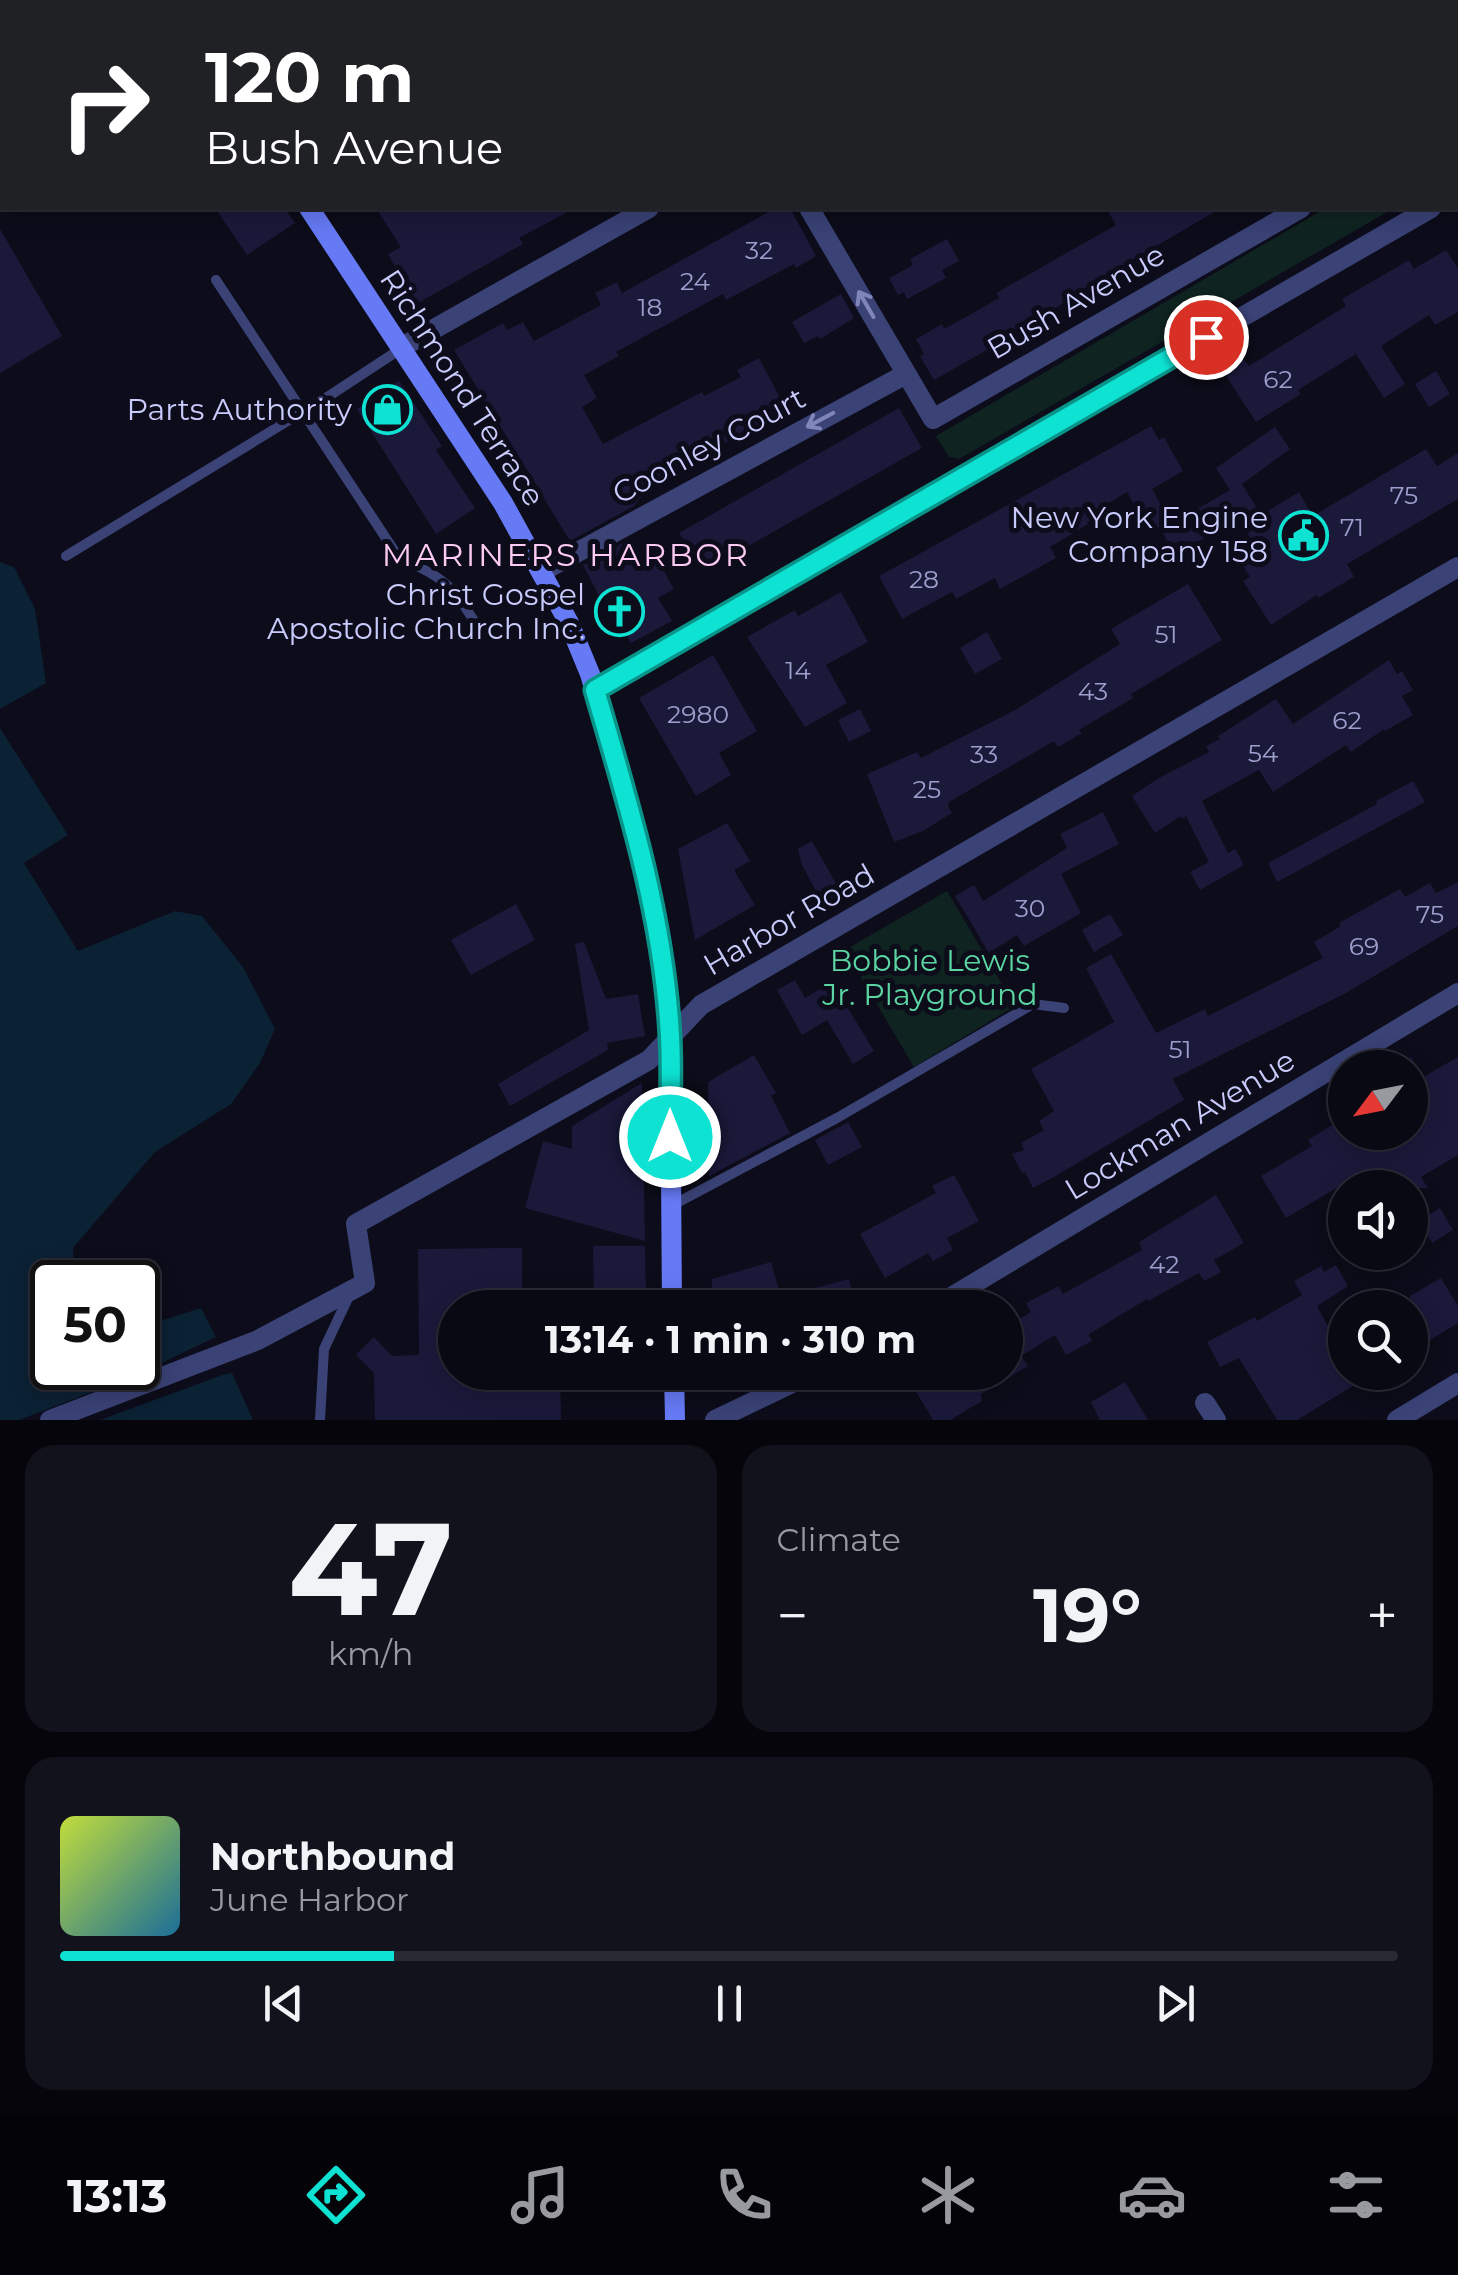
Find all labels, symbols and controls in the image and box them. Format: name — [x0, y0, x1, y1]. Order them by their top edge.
text: 120 m — [205, 34, 415, 120]
icon: right — [40, 40, 170, 170]
text: Bush Avenue — [205, 120, 503, 175]
house number: 32 — [745, 235, 773, 265]
street label: Bush Avenue — [980, 236, 1171, 367]
street label: Richmond Terrace — [372, 263, 553, 513]
house number: 24 — [680, 266, 711, 296]
one-way arrow — [855, 290, 875, 319]
house number: 18 — [638, 292, 662, 322]
pin — [1164, 295, 1249, 380]
icon: arrive — [1179, 310, 1234, 365]
house number: 62 — [1263, 364, 1293, 394]
street label: Coonley Court — [606, 379, 811, 512]
shop icon: Parts Authority — [361, 384, 413, 436]
place label: Parts Authority — [126, 391, 353, 428]
one-way arrow — [806, 411, 836, 430]
house number: 75 — [1390, 480, 1418, 510]
place label: New York Engine Company 158 — [1011, 499, 1268, 570]
public building icon: New York Engine Company 158 — [1277, 509, 1329, 561]
house number: 71 — [1340, 512, 1364, 542]
district label: MARINERS HARBOR — [382, 535, 750, 574]
house number: 28 — [909, 564, 939, 594]
place label: Christ Gospel Apostolic Church Inc. — [267, 576, 585, 647]
church icon: Christ Gospel Apostolic Church Inc. — [594, 586, 646, 638]
house number: 51 — [1154, 619, 1178, 649]
house number: 14 — [785, 655, 811, 685]
house number: 43 — [1078, 676, 1108, 706]
house number: 2980 — [667, 699, 729, 729]
house number: 62 — [1332, 705, 1362, 735]
house number: 54 — [1248, 738, 1279, 768]
house number: 33 — [970, 739, 998, 769]
house number: 25 — [913, 774, 941, 804]
street label: Harbor Road — [697, 856, 881, 983]
house number: 30 — [1015, 893, 1045, 923]
house number: 75 — [1416, 899, 1444, 929]
house number: 69 — [1349, 931, 1379, 961]
park label: Bobbie Lewis Jr. Playground — [821, 942, 1038, 1013]
house number: 51 — [1168, 1034, 1192, 1064]
street label: Lockman Avenue — [1058, 1041, 1301, 1208]
north arrow — [1328, 1050, 1428, 1150]
map controls — [1328, 1050, 1428, 1390]
position arrow — [618, 1085, 722, 1189]
button: sound — [1328, 1170, 1428, 1270]
house number: 42 — [1149, 1249, 1179, 1279]
speed limit sign: 50 — [30, 1260, 160, 1390]
button: search — [1328, 1290, 1428, 1390]
text: 13:14 · 1 min · 310 m — [545, 1316, 916, 1363]
text: 47 — [288, 1489, 453, 1648]
text: Climate — [777, 1520, 901, 1559]
text: 19° — [1033, 1569, 1142, 1661]
text: − — [777, 1582, 808, 1649]
text: + — [1366, 1582, 1398, 1649]
text: km/h — [328, 1634, 413, 1673]
text: Northbound — [210, 1833, 455, 1880]
text: June Harbor — [210, 1880, 409, 1919]
icon: previous — [256, 1976, 311, 2031]
icon: pause — [702, 1976, 757, 2031]
icon: next — [1148, 1976, 1203, 2031]
icon: directions — [301, 2160, 371, 2230]
icon: music — [505, 2160, 575, 2230]
icon: phone — [709, 2160, 779, 2230]
icon: climate — [913, 2160, 983, 2230]
icon: car — [1117, 2160, 1187, 2230]
icon: filters — [1321, 2160, 1391, 2230]
text: 13:13 — [67, 2168, 167, 2223]

